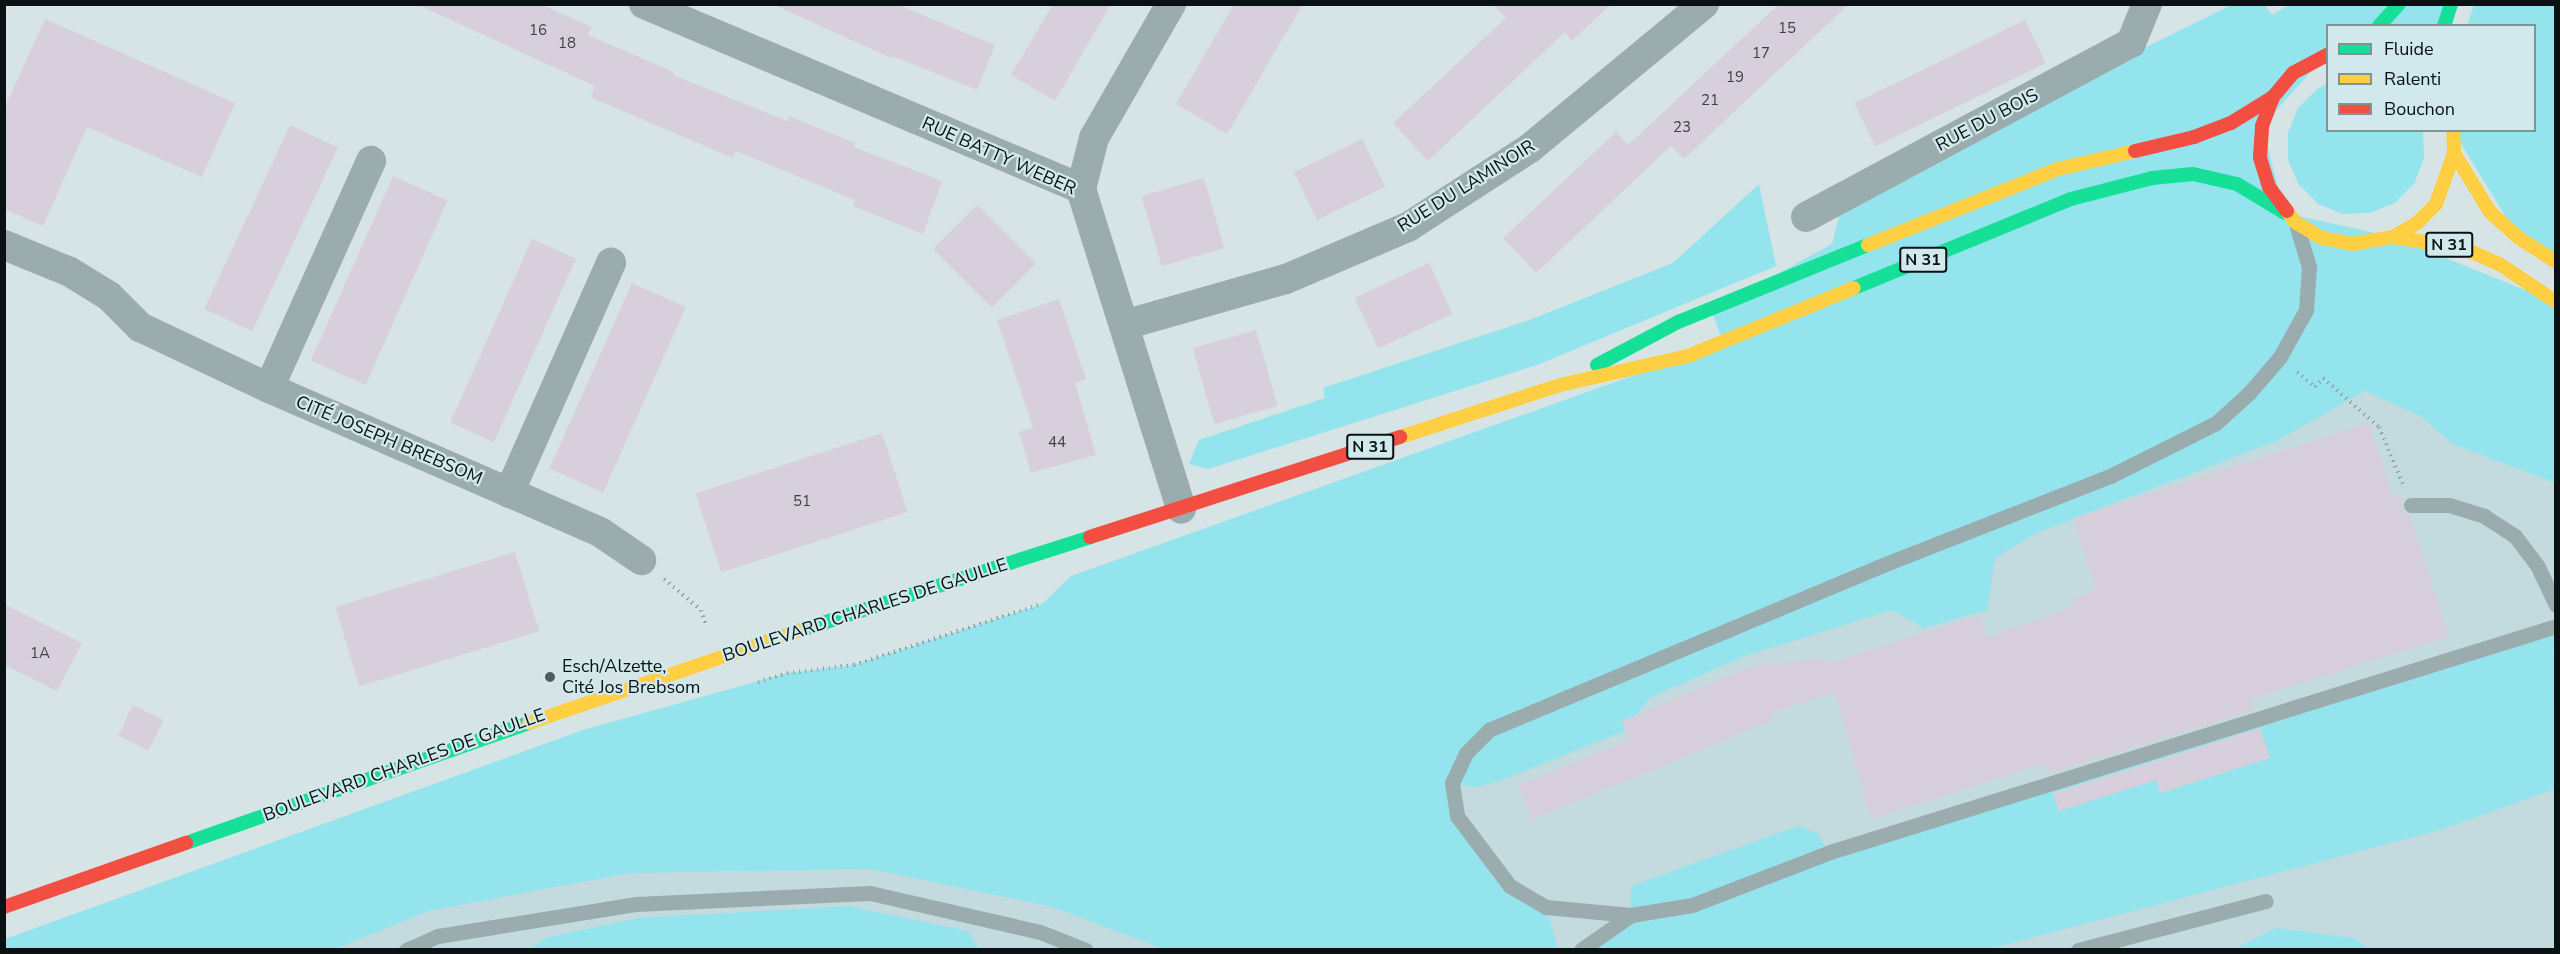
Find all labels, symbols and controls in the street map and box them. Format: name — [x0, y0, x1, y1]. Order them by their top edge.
house number: 15 — [1778, 20, 1796, 38]
house number: 16 — [529, 22, 547, 40]
legend — [2326, 24, 2536, 132]
house number: 18 — [558, 35, 576, 53]
text: Fluide — [2384, 37, 2434, 61]
house number: 17 — [1752, 45, 1770, 63]
text: Ralenti — [2384, 67, 2441, 91]
house number: 19 — [1726, 69, 1744, 87]
street label: RUE DU BOIS — [1932, 84, 2042, 156]
house number: 21 — [1701, 92, 1719, 110]
text: Bouchon — [2384, 97, 2455, 121]
street label: RUE BATTY WEBER — [919, 112, 1079, 200]
house number: 23 — [1673, 119, 1691, 137]
street label: RUE DU LAMINOIR — [1393, 135, 1539, 237]
road number: N 31 — [2425, 232, 2473, 258]
road number: N 31 — [1899, 247, 1947, 273]
street label: CITÉ JOSEPH BREBSOM — [292, 391, 486, 489]
house number: 44 — [1048, 434, 1066, 452]
road number: N 31 — [1346, 434, 1394, 460]
house number: 51 — [793, 493, 811, 511]
street label: BOULEVARD CHARLES DE GAULLE — [720, 554, 1010, 666]
house number: 1A — [30, 645, 50, 663]
place label: Esch/Alzette, Cité Jos Brebsom — [562, 656, 700, 698]
marker: Esch/Alzette, Cité Jos Brebsom — [543, 670, 557, 684]
street label: BOULEVARD CHARLES DE GAULLE — [260, 704, 548, 826]

